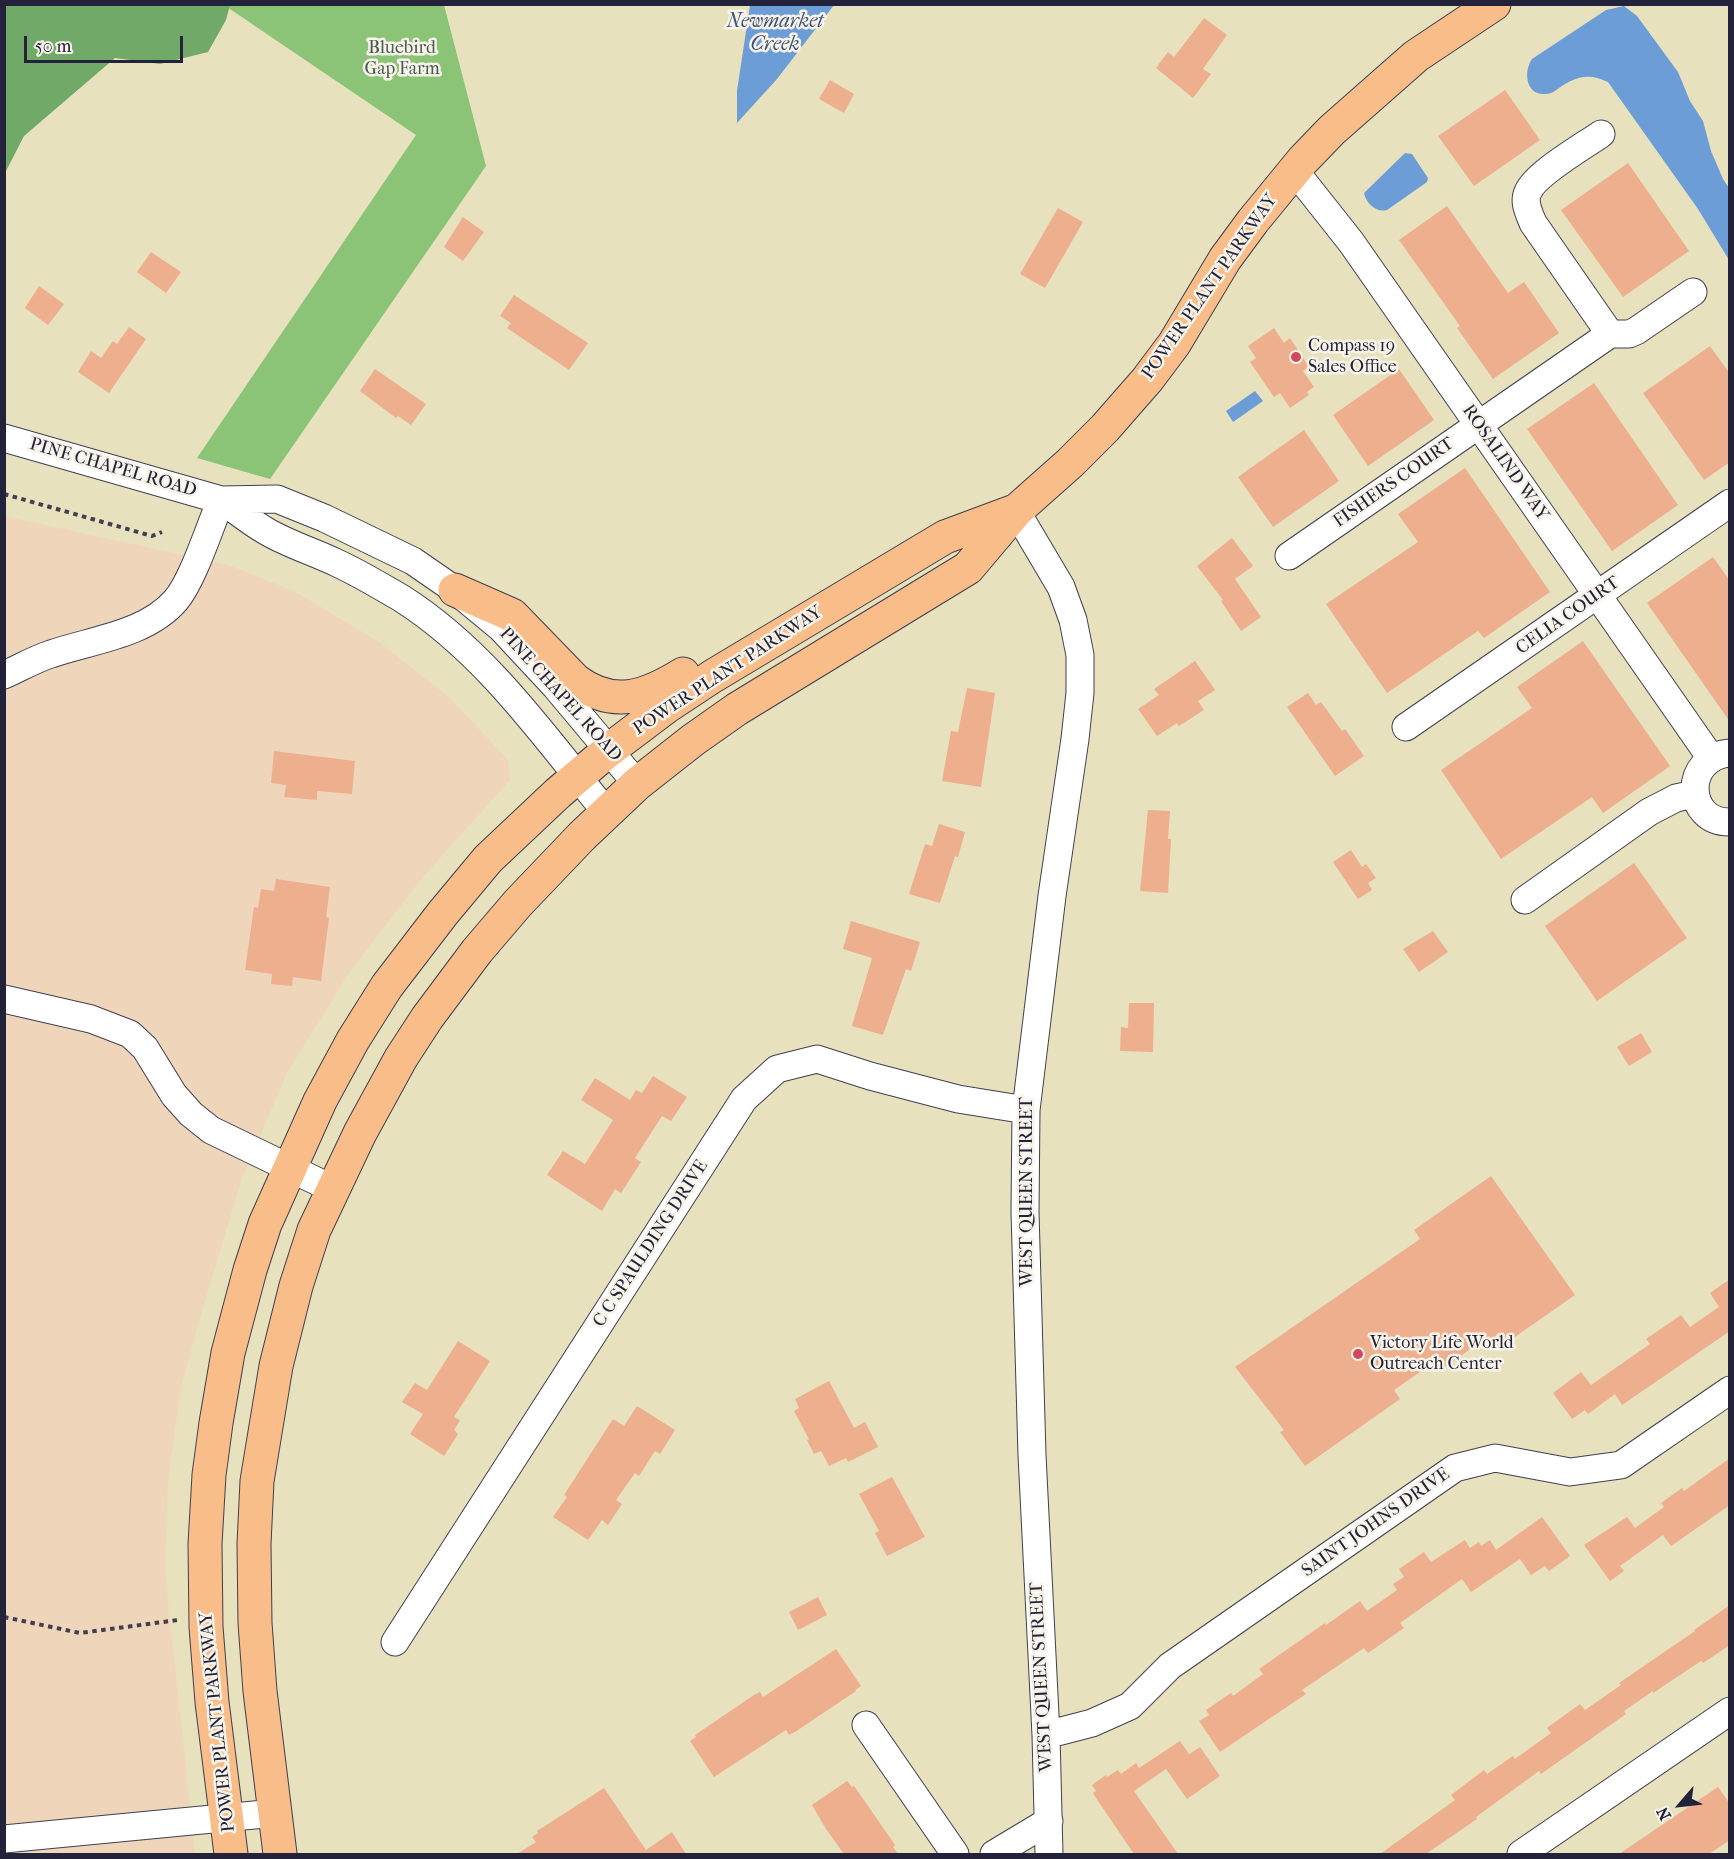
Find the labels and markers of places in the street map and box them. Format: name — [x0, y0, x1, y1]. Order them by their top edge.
place label: Compass 19 Sales Office — [1308, 336, 1397, 378]
marker: Compass 19 Sales Office — [1289, 350, 1303, 364]
place label: Victory Life World Outreach Center — [1370, 1333, 1514, 1376]
marker: Victory Life World Outreach Center — [1351, 1347, 1365, 1361]

